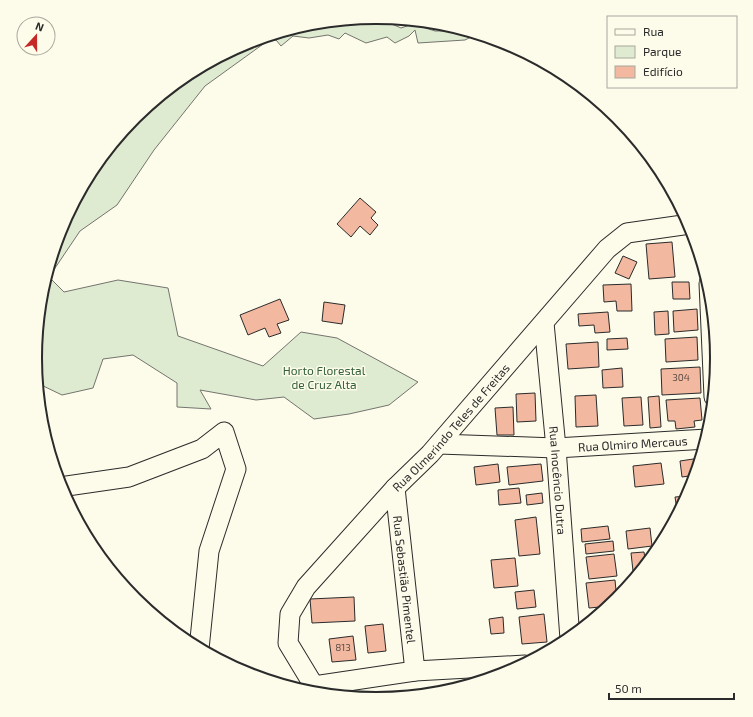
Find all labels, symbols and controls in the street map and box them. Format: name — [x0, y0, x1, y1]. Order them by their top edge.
north arrow — [16, 16, 56, 56]
legend — [607, 16, 737, 88]
text: N — [34, 19, 46, 34]
text: Rua — [643, 24, 664, 38]
text: Parque — [643, 44, 681, 58]
text: Edifício — [643, 64, 683, 78]
street label: Rua Olmerindo Teles de Freitas — [389, 361, 512, 494]
park label: Horto Florestal de Cruz Alta — [283, 363, 366, 391]
house number: 304 — [672, 371, 690, 383]
street label: Rua Inocêncio Dutra — [547, 425, 569, 535]
street label: Rua Olmiro Mercaus — [578, 433, 688, 454]
street label: Rua Sebastião Pimentel — [391, 515, 419, 645]
house number: 813 — [335, 641, 351, 653]
scale bar — [609, 675, 734, 701]
text: 50 m — [615, 681, 642, 695]

